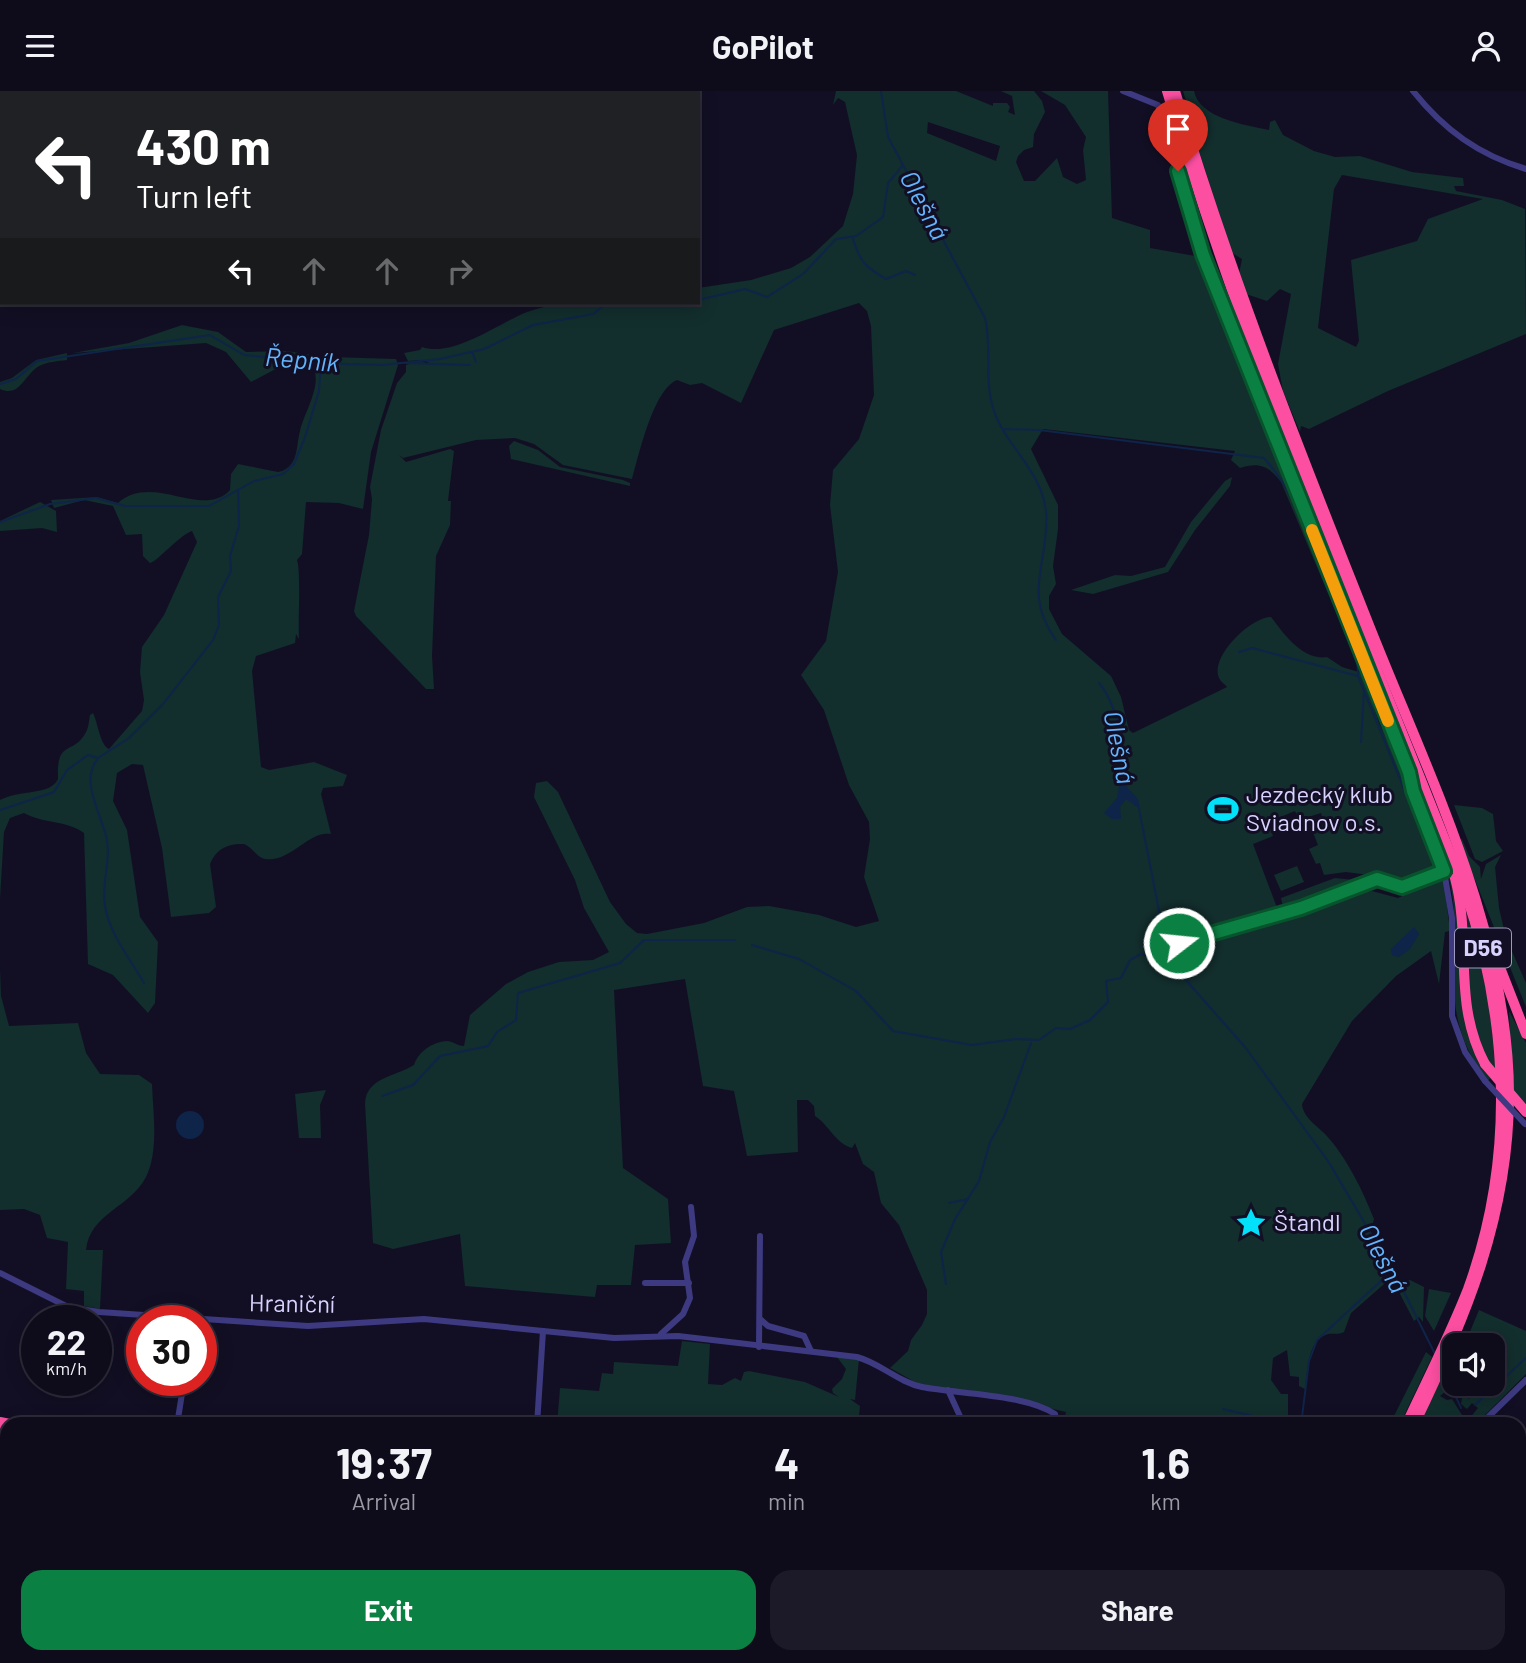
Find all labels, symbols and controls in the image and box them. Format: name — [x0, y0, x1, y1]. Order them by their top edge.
icon: menu — [21, 27, 59, 65]
text: GoPilot — [712, 27, 814, 65]
icon: person — [1467, 27, 1505, 65]
pin — [1148, 99, 1208, 171]
icon: arrive — [1159, 110, 1197, 148]
text: 430 m — [136, 116, 271, 175]
icon: left — [21, 119, 112, 210]
water label: Olešná — [894, 165, 956, 244]
text: Turn left — [136, 176, 253, 214]
icon: left — [222, 252, 260, 290]
icon: ahead — [295, 252, 333, 290]
icon: ahead — [368, 252, 406, 290]
icon: right — [441, 252, 479, 290]
water label: Řepník — [264, 340, 341, 377]
water label: Olešná — [1098, 708, 1143, 786]
place label: Jezdecký klub Sviadnov o.s. — [1246, 779, 1393, 836]
sports icon: Jezdecký klub Sviadnov o.s. — [1206, 792, 1240, 826]
position arrow — [1142, 906, 1216, 980]
road number: D56 — [1455, 929, 1511, 967]
place icon: Štandl — [1234, 1206, 1268, 1240]
place label: Štandl — [1274, 1207, 1340, 1236]
water label: Olešná — [1353, 1218, 1415, 1297]
street label: Hraniční — [249, 1287, 335, 1318]
speed limit sign: 30 — [126, 1305, 217, 1396]
text: 22 — [47, 1320, 86, 1362]
map controls — [1442, 1333, 1505, 1396]
button: sound — [1442, 1333, 1505, 1396]
text: km/h — [46, 1357, 87, 1379]
text: 19:37 — [336, 1437, 432, 1487]
text: 4 — [774, 1437, 799, 1487]
text: 1.6 — [1141, 1437, 1190, 1487]
text: Arrival — [352, 1487, 416, 1515]
text: min — [768, 1487, 805, 1515]
text: km — [1150, 1487, 1181, 1515]
button: Exit — [21, 1570, 756, 1650]
button: Share — [770, 1570, 1505, 1650]

